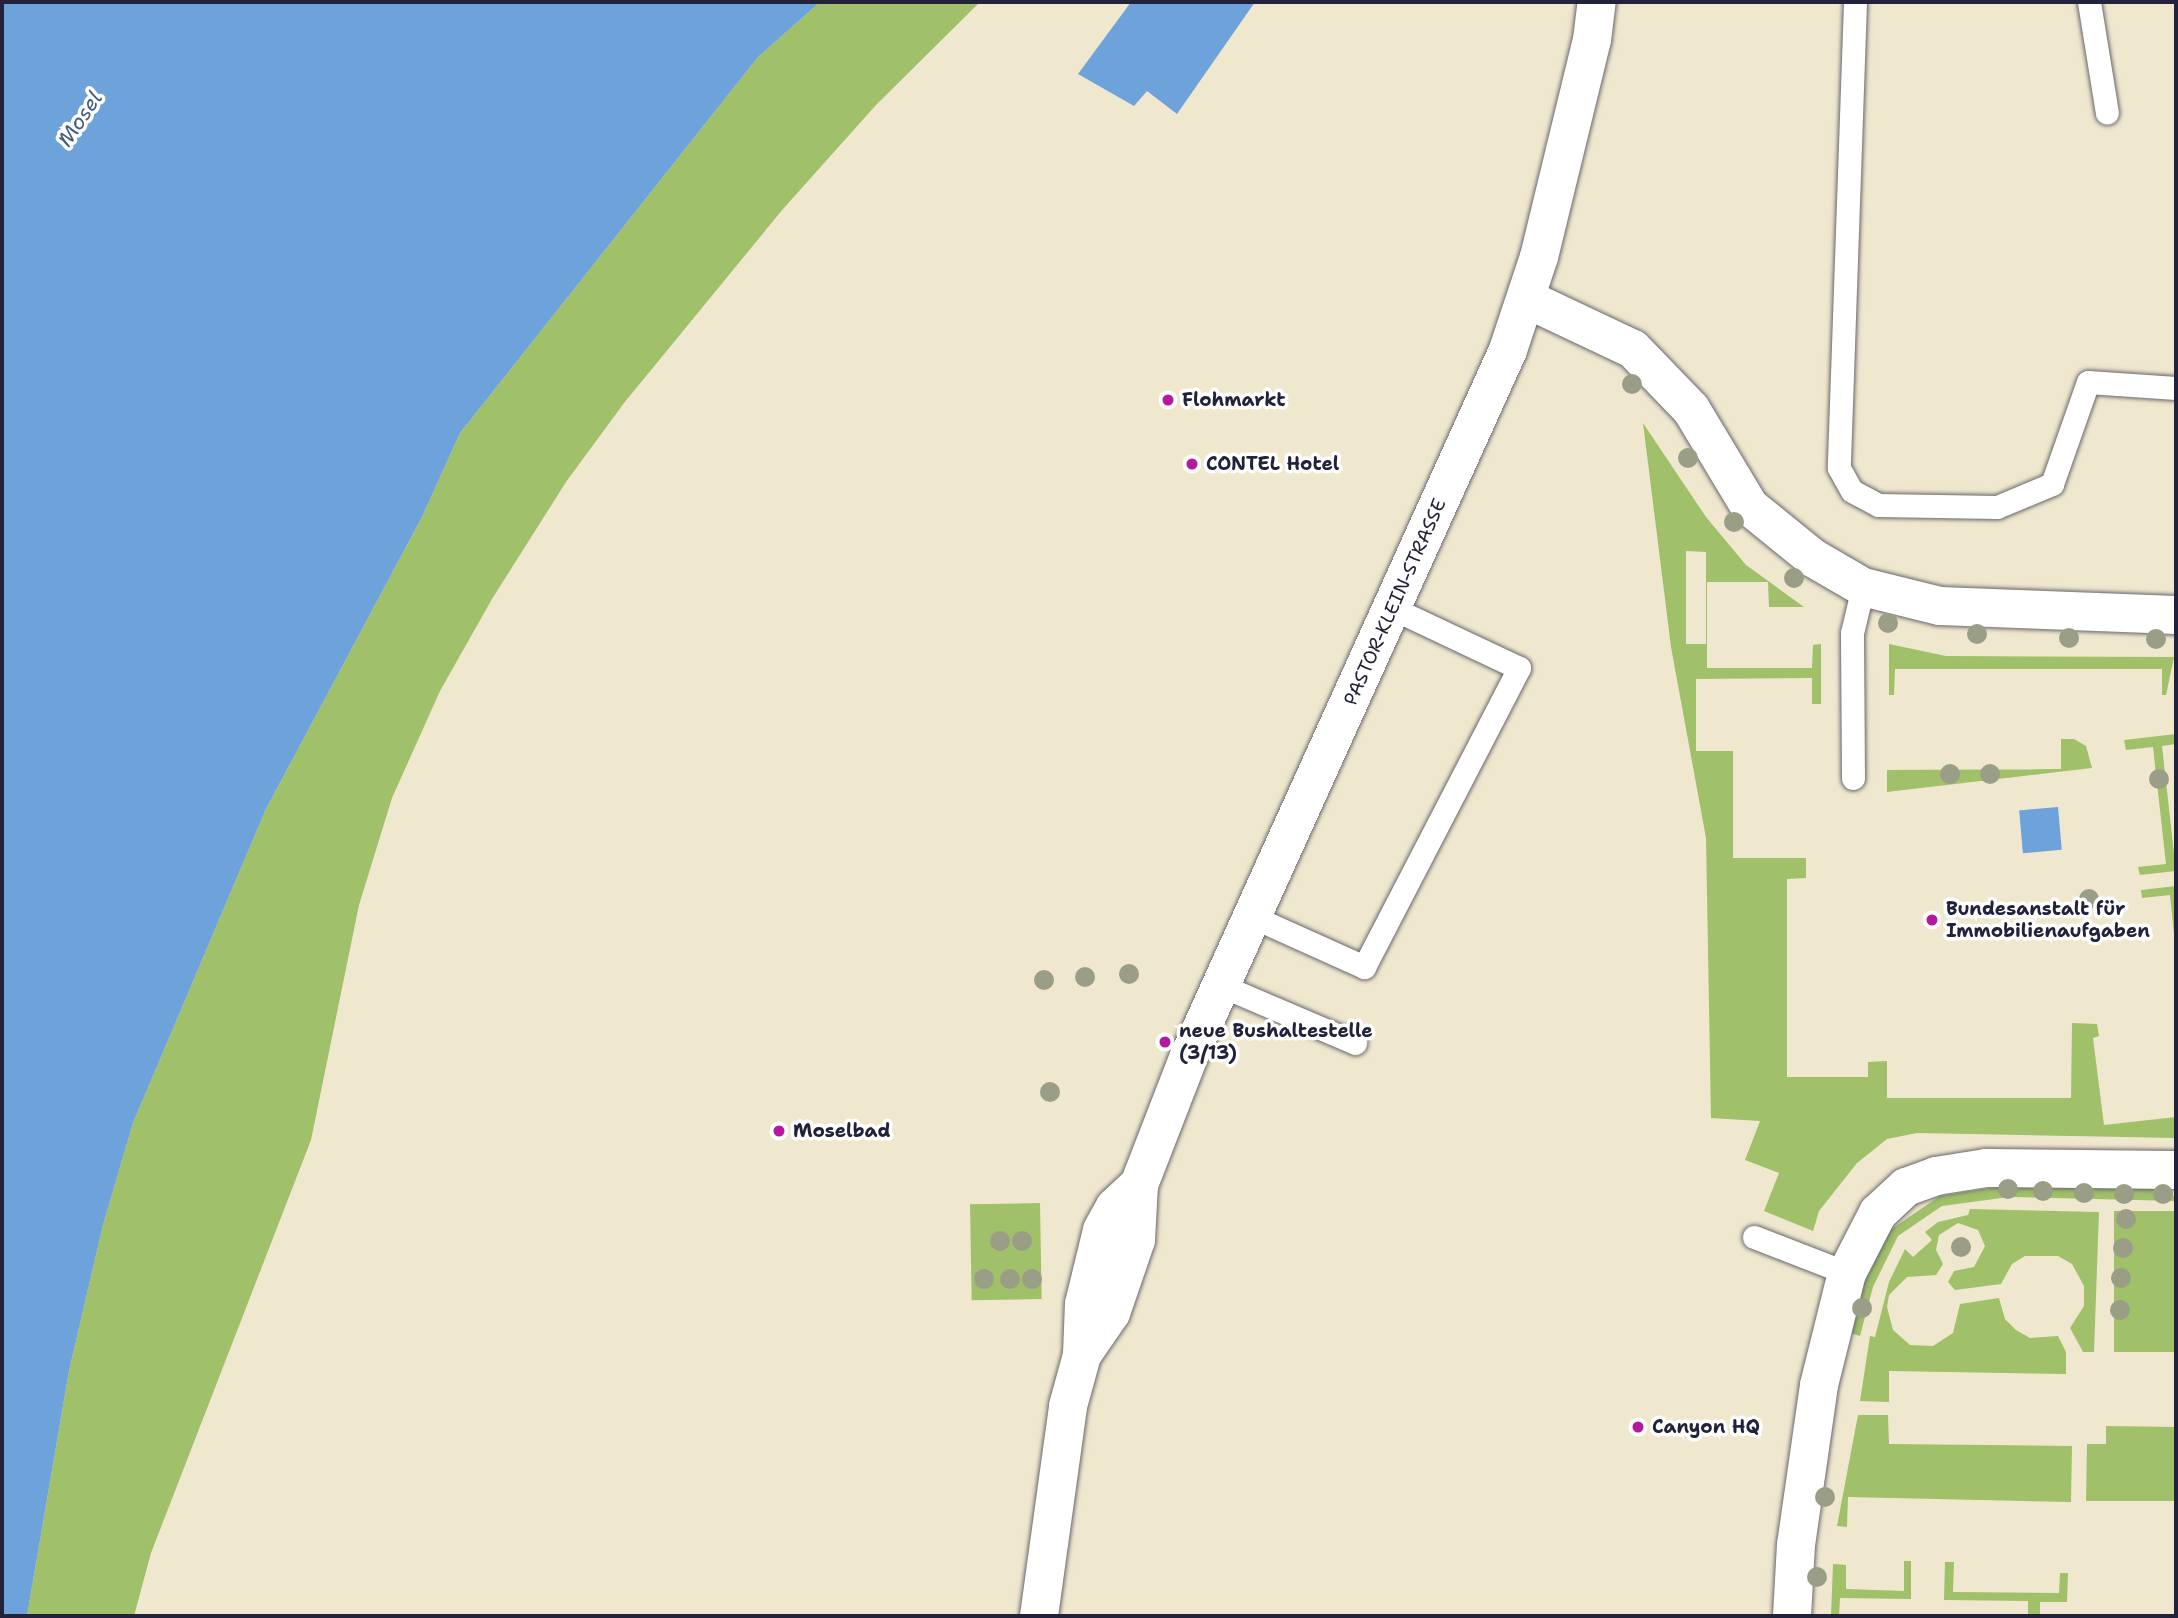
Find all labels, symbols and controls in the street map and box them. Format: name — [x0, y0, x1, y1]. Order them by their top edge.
water label: Mosel — [52, 87, 108, 151]
place label: Flohmarkt — [1182, 389, 1285, 411]
marker: Flohmarkt — [1160, 392, 1176, 408]
place label: CONTEL Hotel — [1206, 453, 1339, 475]
marker: CONTEL Hotel — [1184, 456, 1200, 472]
street label: PASTOR-KLEIN-STRASSE — [1339, 495, 1451, 709]
place label: Bundesanstalt für Immobilienaufgaben — [1946, 898, 2150, 942]
marker: Bundesanstalt für Immobilienaufgaben — [1924, 912, 1940, 928]
place label: neue Bushaltestelle (3/13) — [1179, 1020, 1373, 1064]
marker: neue Bushaltestelle (3/13) — [1157, 1034, 1173, 1050]
place label: Moselbad — [793, 1120, 891, 1142]
marker: Moselbad — [771, 1123, 787, 1139]
place label: Canyon HQ — [1652, 1416, 1760, 1438]
marker: Canyon HQ — [1630, 1419, 1646, 1435]

